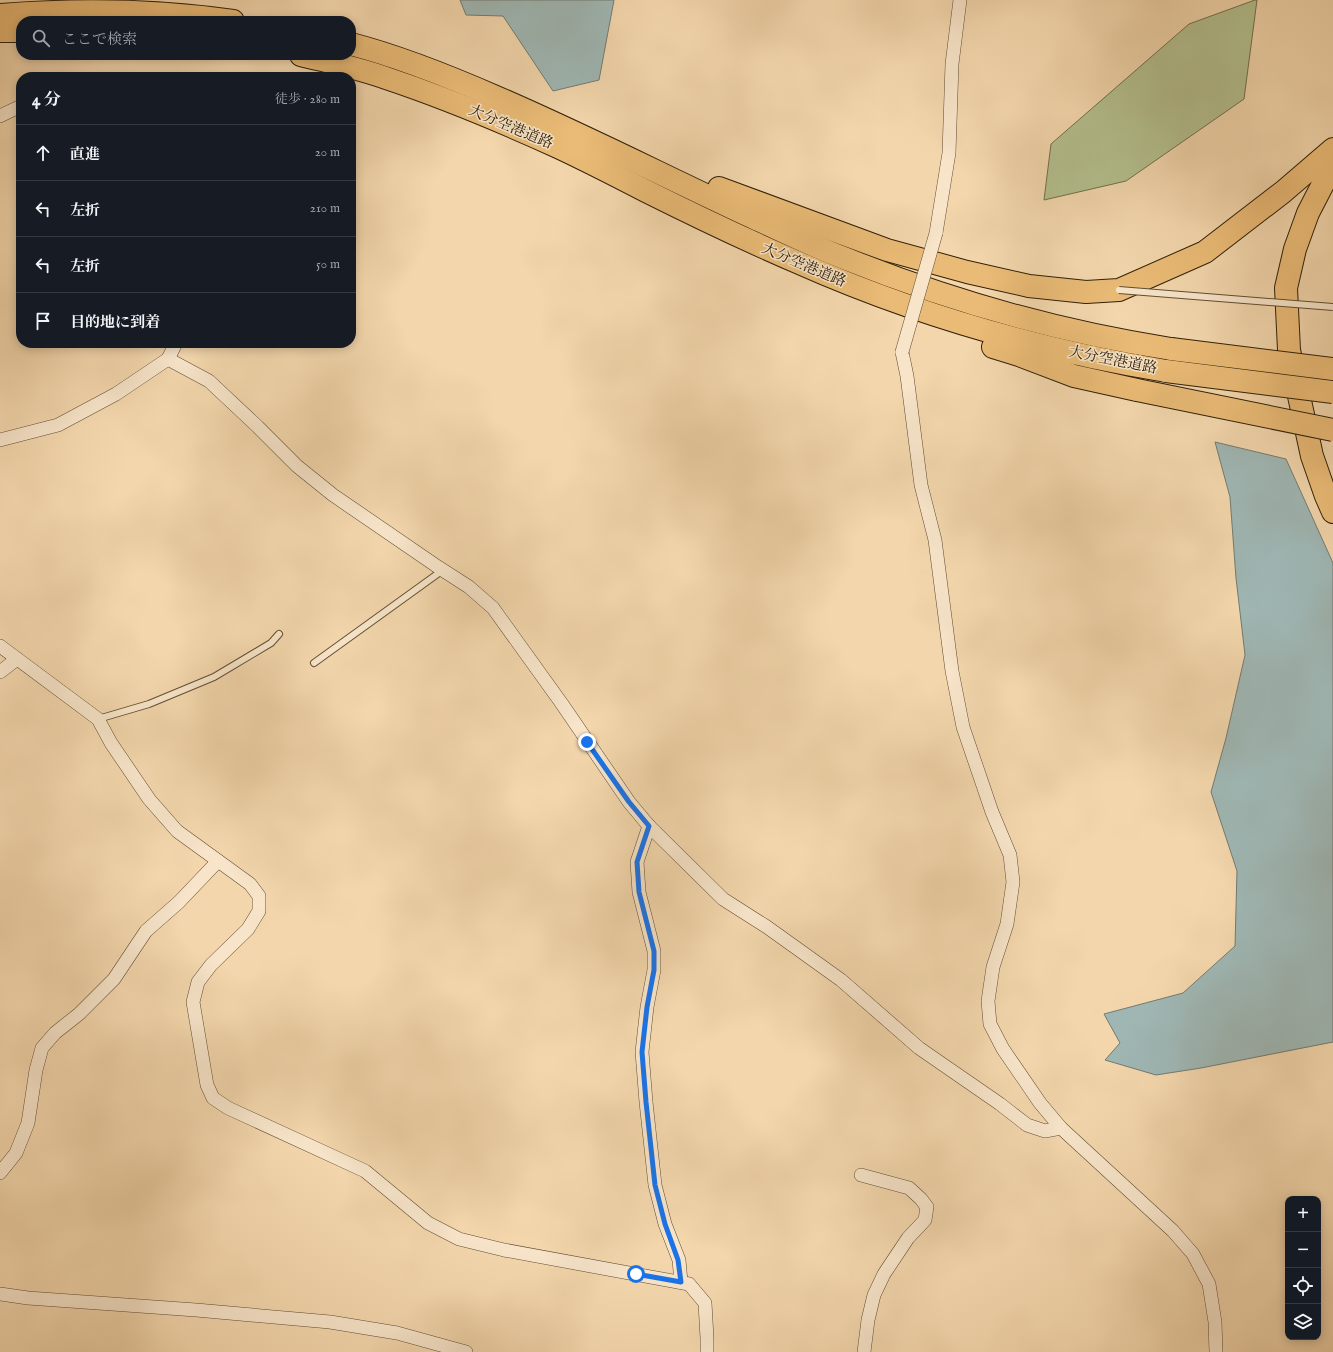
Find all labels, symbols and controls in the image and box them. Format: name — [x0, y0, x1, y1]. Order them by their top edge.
search box — [16, 16, 356, 60]
icon: search — [30, 27, 52, 49]
text: ここで検索 — [62, 30, 137, 49]
text: 4 分 — [32, 90, 61, 111]
text: 徒歩 · 280 m — [275, 91, 340, 108]
street label: 大分空港道路 — [466, 101, 556, 153]
icon: ahead — [32, 142, 54, 164]
text: 20 m — [315, 144, 340, 161]
text: 直進 — [70, 145, 100, 164]
icon: left — [32, 198, 54, 220]
text: 210 m — [310, 200, 340, 217]
text: 左折 — [70, 201, 100, 220]
street label: 大分空港道路 — [759, 239, 849, 291]
icon: left — [32, 254, 54, 276]
text: 50 m — [316, 256, 340, 273]
text: 左折 — [70, 257, 100, 276]
icon: arrive — [32, 310, 54, 332]
text: 目的地に到着 — [70, 313, 160, 332]
street label: 大分空港道路 — [1067, 342, 1159, 378]
route end — [578, 733, 596, 751]
map controls — [1285, 1196, 1321, 1340]
button: + — [1285, 1196, 1321, 1232]
button: − — [1285, 1232, 1321, 1268]
route start — [627, 1265, 645, 1283]
button: locate — [1285, 1268, 1321, 1304]
button: layers — [1285, 1304, 1321, 1340]

